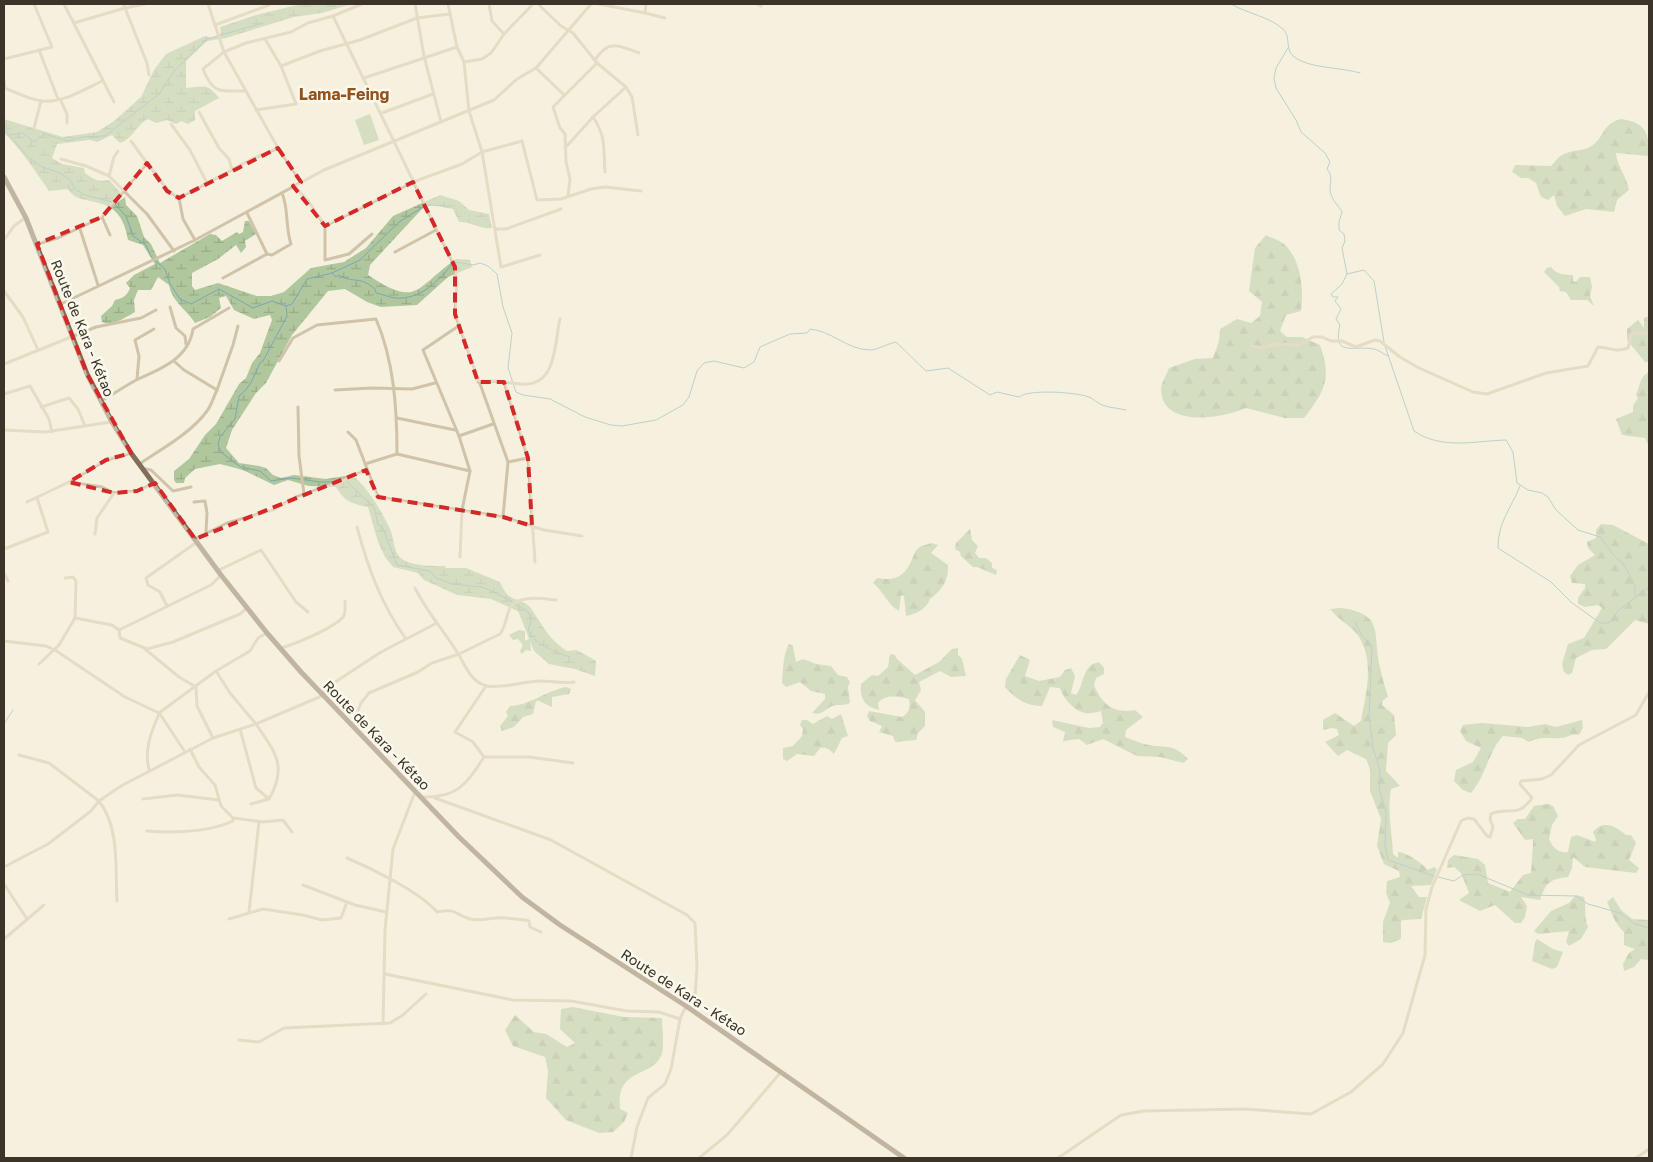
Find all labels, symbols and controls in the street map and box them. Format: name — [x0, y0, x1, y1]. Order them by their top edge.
district label: Lama-Feing — [299, 84, 389, 104]
street label: Route de Kara - Kétao — [48, 257, 118, 399]
street label: Route de Kara - Kétao — [320, 677, 434, 793]
street label: Route de Kara - Kétao — [618, 945, 750, 1039]

